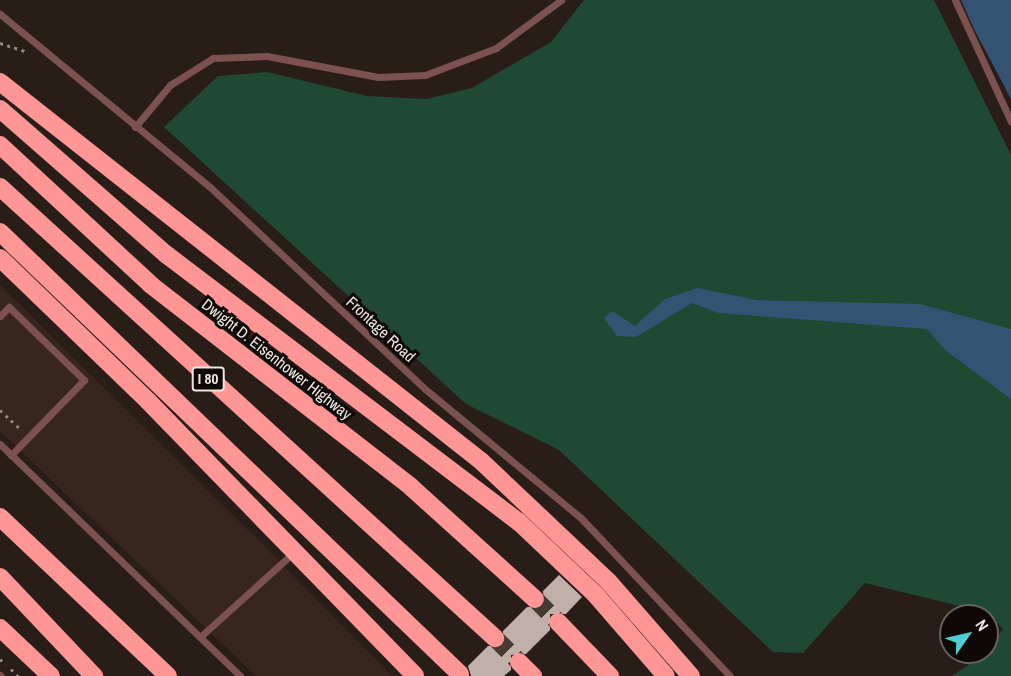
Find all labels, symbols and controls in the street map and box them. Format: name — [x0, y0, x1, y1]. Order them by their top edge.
street label: Frontage Road — [342, 292, 420, 366]
street label: Dwight D. Eisenhower Highway — [198, 294, 356, 424]
road number: I 80 — [192, 367, 224, 391]
north arrow — [939, 604, 999, 664]
text: N — [970, 615, 994, 635]

